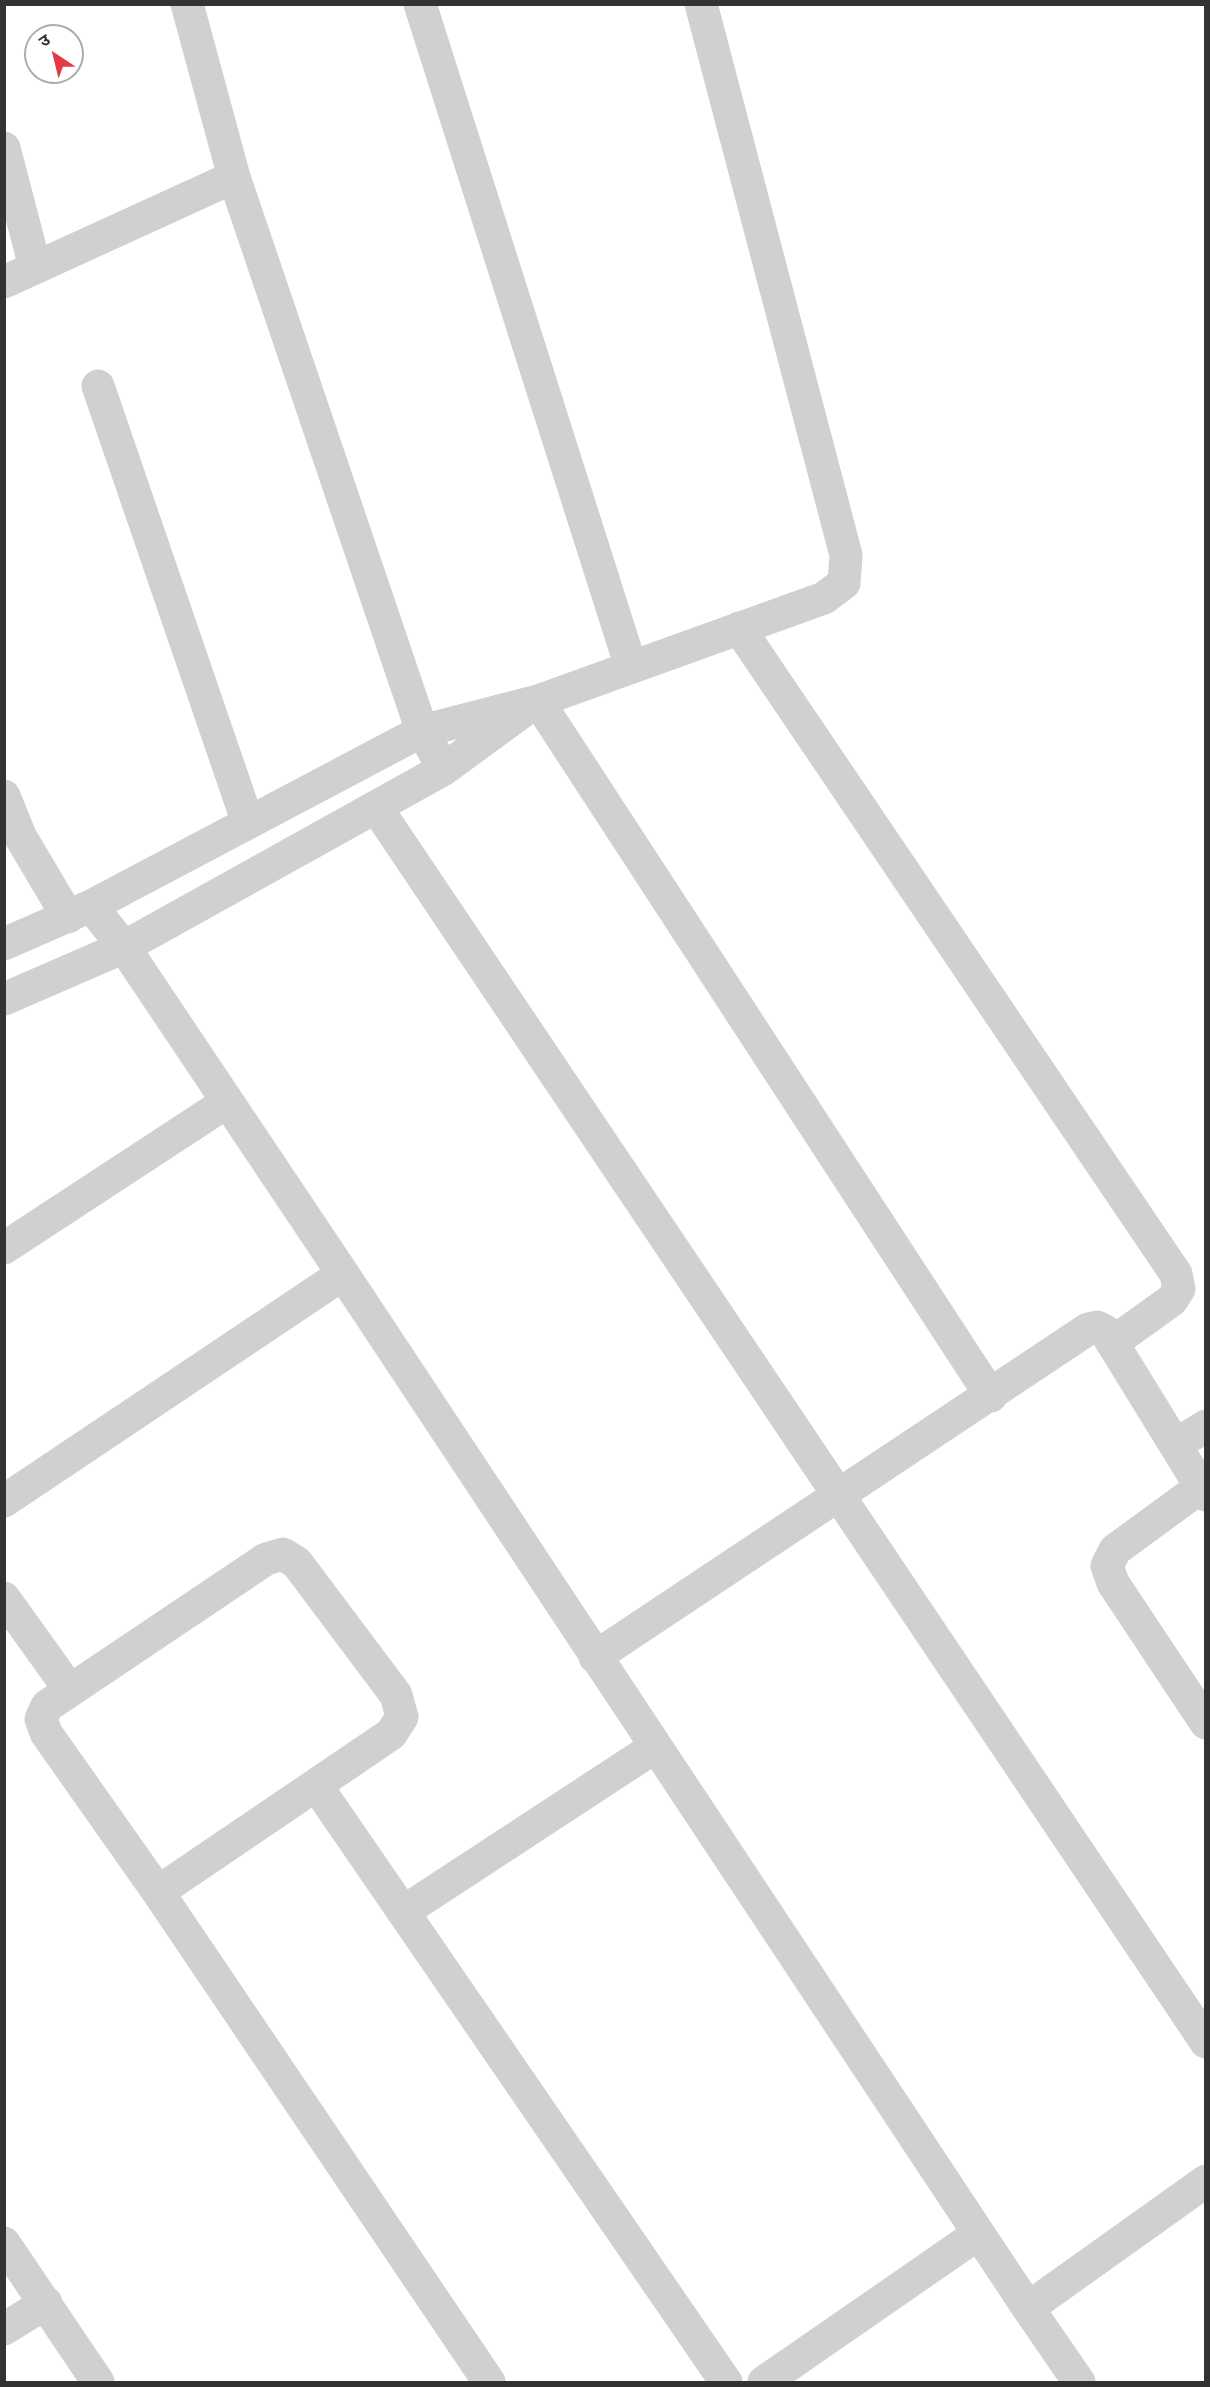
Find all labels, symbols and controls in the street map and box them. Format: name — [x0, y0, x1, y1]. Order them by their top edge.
north arrow — [24, 24, 84, 84]
text: उ — [35, 30, 54, 51]

